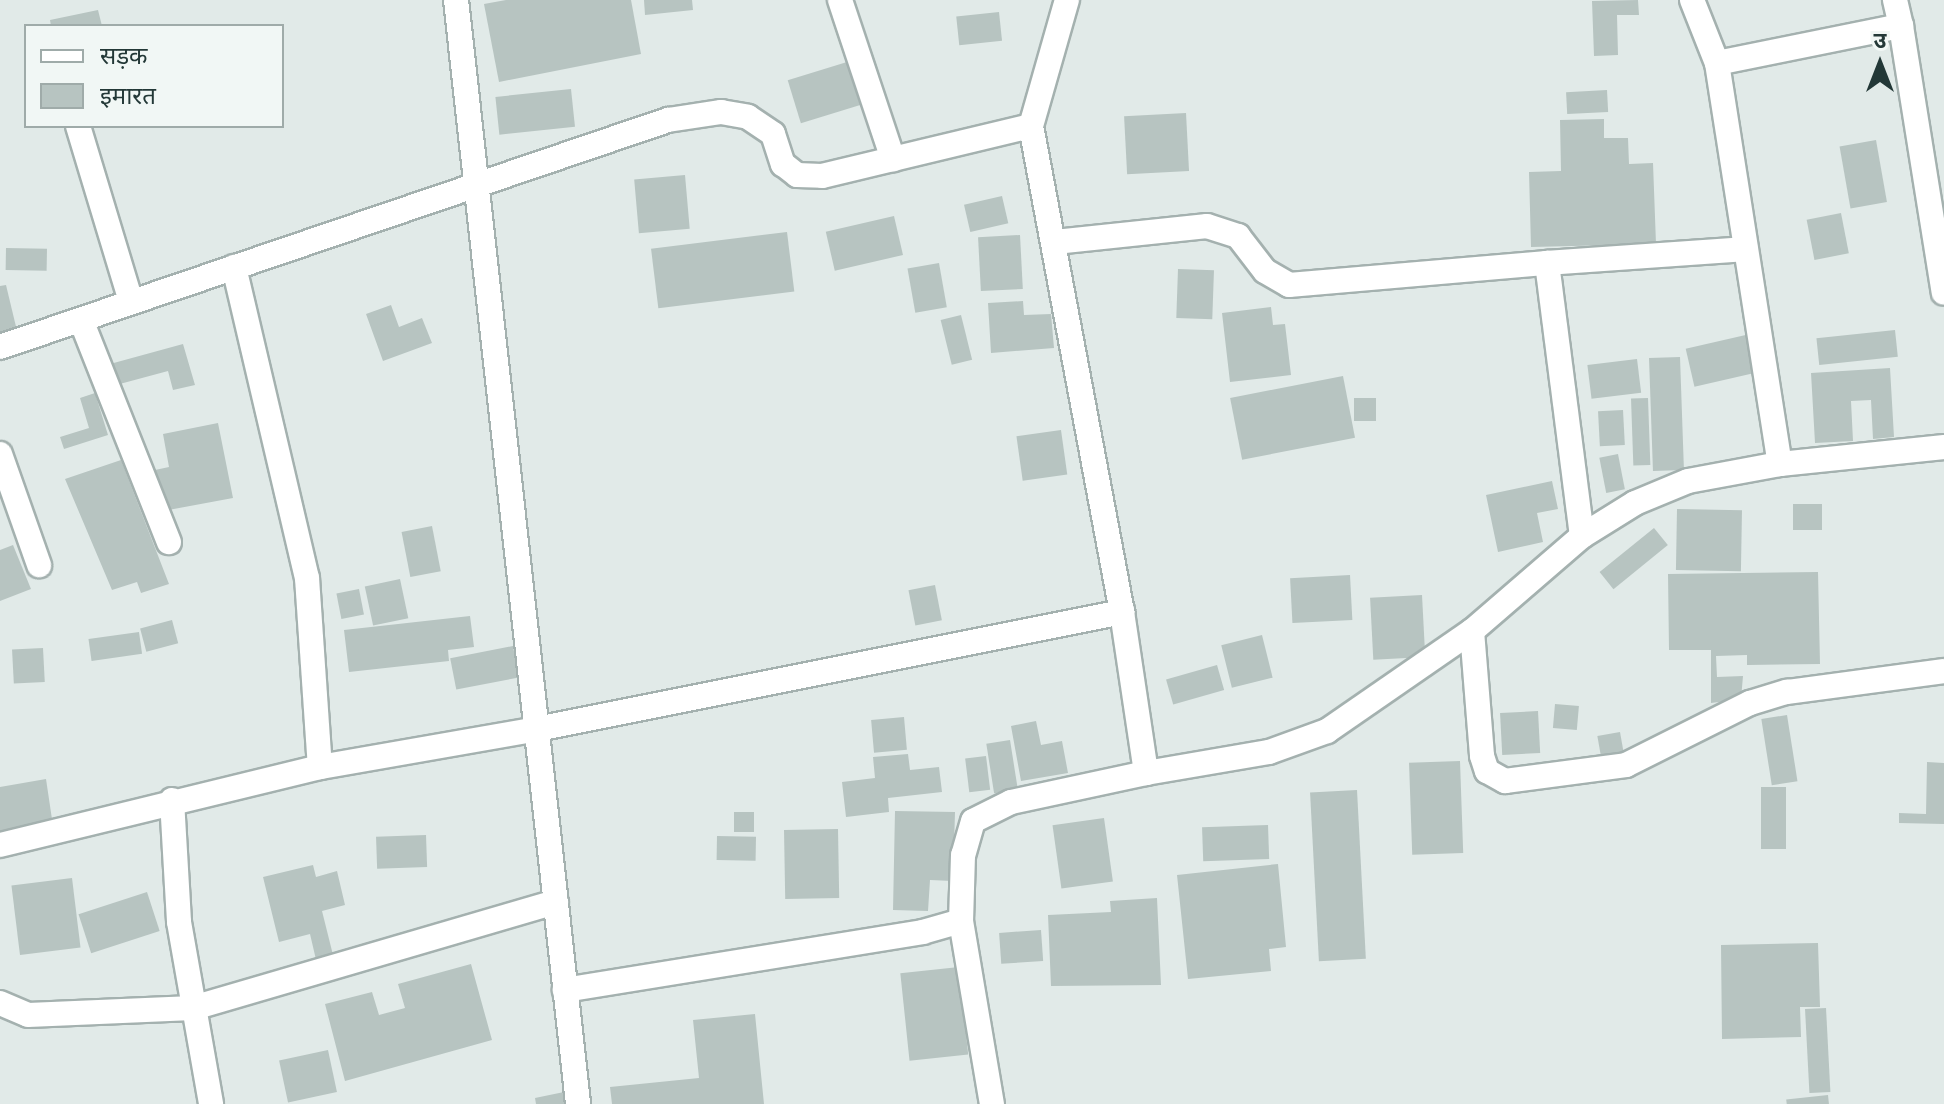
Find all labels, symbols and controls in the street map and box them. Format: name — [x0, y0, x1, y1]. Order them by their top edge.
legend — [24, 24, 284, 128]
north arrow — [1840, 24, 1920, 104]
text: उ — [1874, 24, 1886, 56]
text: सड़क — [100, 38, 148, 73]
text: इमारत — [100, 78, 156, 113]

